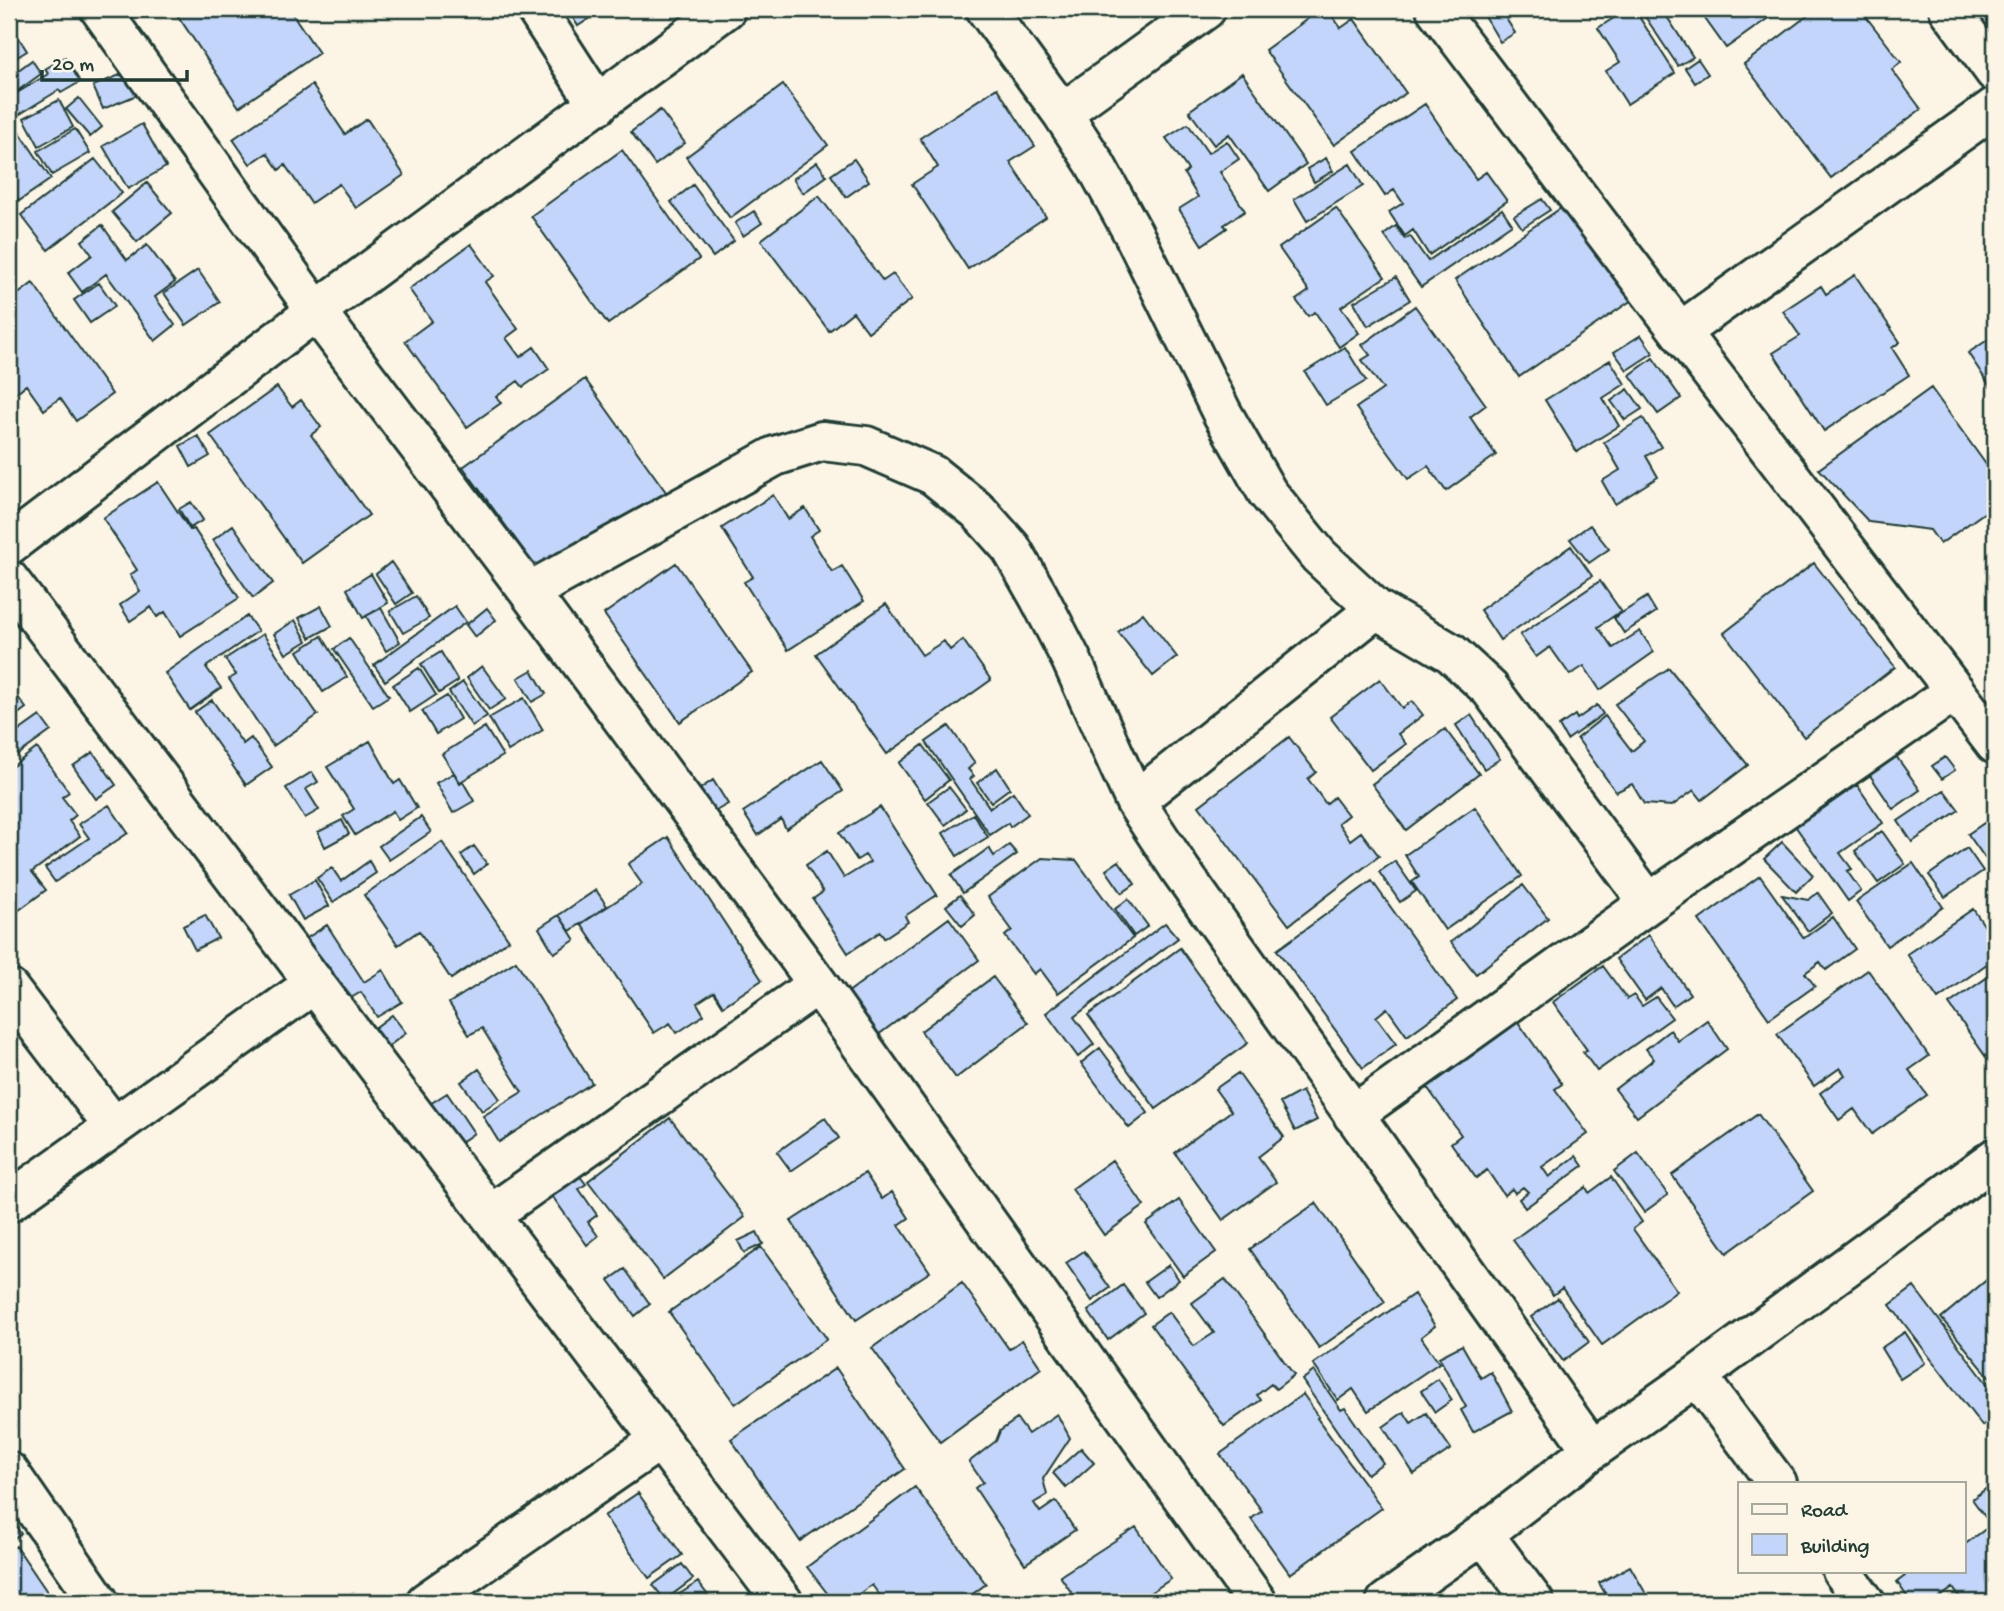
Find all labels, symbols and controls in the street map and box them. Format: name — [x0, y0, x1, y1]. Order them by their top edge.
scale bar — [42, 38, 187, 82]
text: 20 m — [52, 54, 94, 79]
legend — [1738, 1482, 1966, 1572]
text: Road — [1801, 1500, 1849, 1525]
text: Building — [1800, 1536, 1870, 1561]

